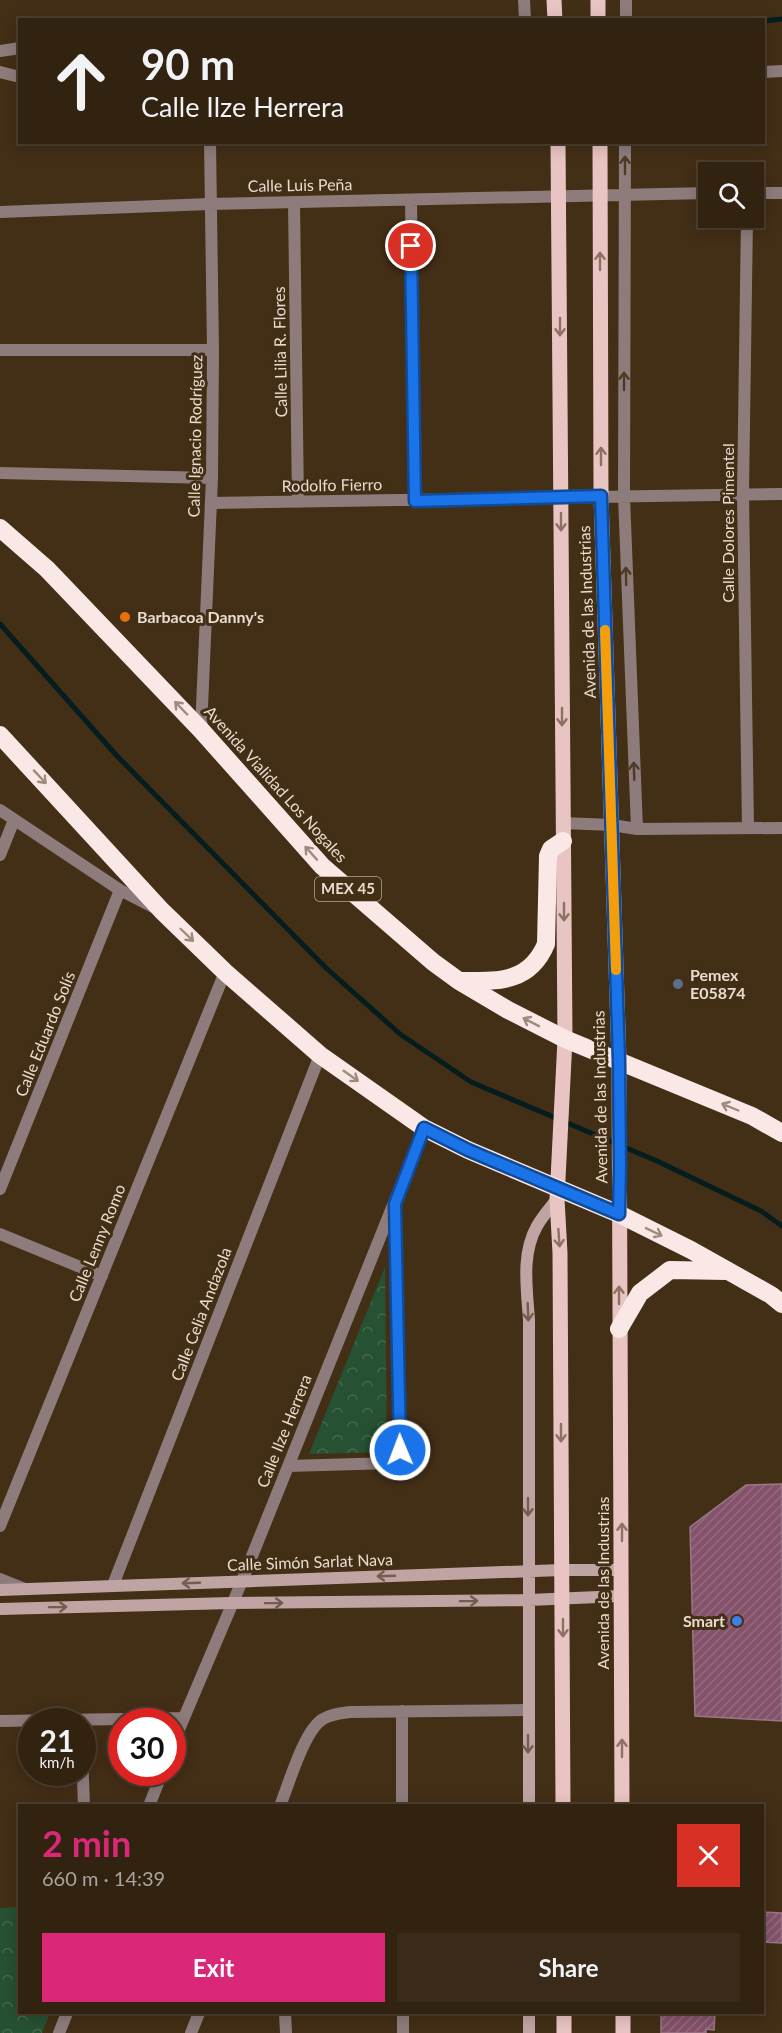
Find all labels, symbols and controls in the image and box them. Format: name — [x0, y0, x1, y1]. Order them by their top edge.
text: 90 m — [141, 39, 235, 89]
icon: ahead — [42, 42, 120, 120]
text: Calle Ilze Herrera — [141, 90, 344, 123]
one-way arrow — [619, 156, 631, 176]
map controls — [698, 162, 764, 228]
button: search — [698, 162, 764, 228]
street label: Calle Luis Peña — [247, 174, 353, 195]
pin — [385, 220, 436, 271]
icon: arrive — [394, 229, 427, 262]
one-way arrow — [594, 252, 606, 272]
street label: Calle Lilia R. Flores — [269, 286, 290, 418]
one-way arrow — [554, 316, 566, 336]
street label: Calle Ignacio Rodríguez — [184, 354, 205, 518]
one-way arrow — [618, 372, 630, 392]
street label: Calle Dolores Pimentel — [718, 443, 737, 603]
one-way arrow — [595, 447, 607, 467]
street label: Rodolfo Fierro — [282, 474, 382, 495]
one-way arrow — [555, 511, 567, 531]
street label: Avenida de las Industrias — [574, 525, 599, 699]
one-way arrow — [621, 567, 632, 587]
place label: Barbacoa Danny's — [137, 607, 264, 626]
marker: Barbacoa Danny's — [118, 610, 132, 624]
one-way arrow — [173, 701, 188, 716]
street label: Avenida Vialidad Los Nogales — [201, 701, 352, 866]
one-way arrow — [557, 706, 568, 726]
one-way arrow — [628, 761, 640, 781]
one-way arrow — [33, 770, 47, 785]
one-way arrow — [304, 846, 318, 861]
road number: MEX 45 — [315, 877, 381, 901]
one-way arrow — [558, 901, 570, 921]
one-way arrow — [180, 928, 195, 943]
place label: Pemex E05874 — [690, 965, 746, 1002]
street label: Calle Eduardo Solís — [11, 968, 78, 1099]
marker: Pemex E05874 — [671, 977, 685, 991]
street label: Avenida de las Industrias — [588, 1010, 611, 1184]
one-way arrow — [523, 1016, 541, 1027]
one-way arrow — [342, 1070, 358, 1082]
one-way arrow — [721, 1101, 740, 1112]
street label: Calle Lenny Romo — [64, 1181, 129, 1304]
one-way arrow — [645, 1226, 663, 1238]
one-way arrow — [554, 1227, 565, 1247]
street label: Calle Celia Andazola — [166, 1244, 235, 1383]
one-way arrow — [613, 1285, 625, 1305]
one-way arrow — [523, 1302, 534, 1322]
street label: Calle Ilze Herrera — [252, 1371, 315, 1490]
position arrow — [368, 1418, 432, 1482]
one-way arrow — [555, 1422, 567, 1442]
street label: Avenida de las Industrias — [593, 1496, 612, 1670]
one-way arrow — [522, 1497, 534, 1517]
one-way arrow — [616, 1522, 627, 1542]
street label: Calle Simón Sarlat Nava — [227, 1549, 393, 1574]
one-way arrow — [376, 1571, 396, 1582]
one-way arrow — [181, 1577, 201, 1588]
one-way arrow — [459, 1595, 479, 1607]
one-way arrow — [264, 1597, 284, 1609]
one-way arrow — [48, 1602, 68, 1613]
place label: Smart — [683, 1611, 725, 1630]
marker: Smart — [730, 1614, 744, 1628]
one-way arrow — [557, 1617, 569, 1637]
speed limit sign: 30 — [108, 1708, 186, 1786]
text: 21 — [40, 1722, 74, 1758]
one-way arrow — [523, 1734, 534, 1754]
one-way arrow — [616, 1738, 628, 1758]
text: km/h — [39, 1753, 75, 1771]
text: 2 min — [42, 1821, 131, 1865]
button: close — [677, 1824, 740, 1887]
text: 660 m · 14:39 — [42, 1866, 165, 1890]
button: Exit — [42, 1933, 385, 2002]
button: Share — [397, 1933, 740, 2002]

